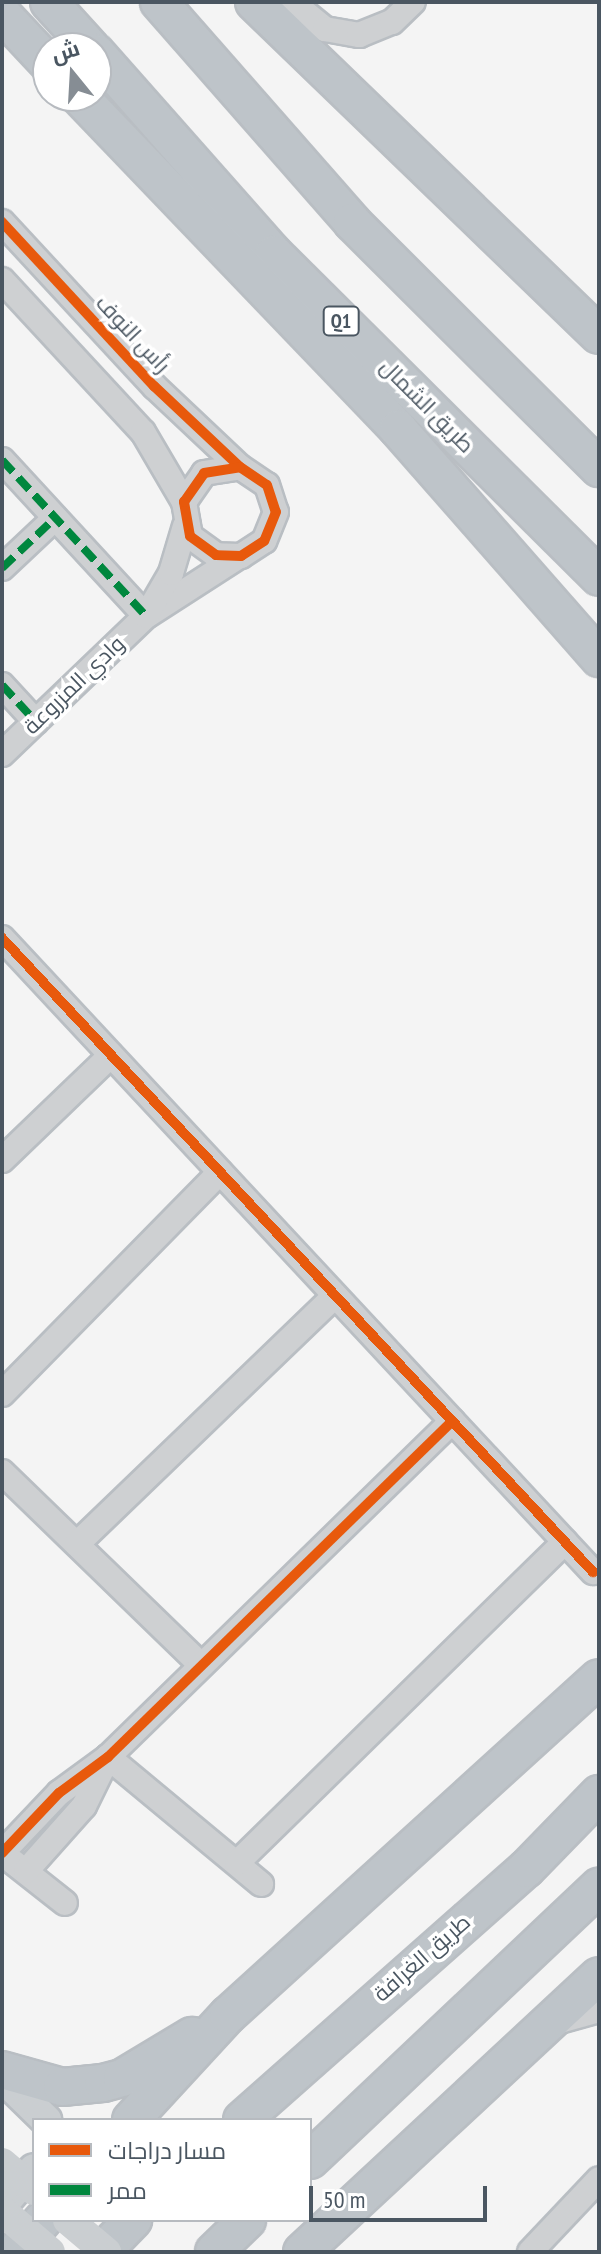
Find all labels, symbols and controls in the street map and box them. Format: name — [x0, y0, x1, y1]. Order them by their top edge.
north arrow — [32, 32, 112, 112]
text: ش — [47, 33, 83, 69]
street label: رأس النوف — [90, 290, 176, 378]
road number: Q1 — [321, 305, 361, 337]
street label: طريق الشمال — [375, 354, 479, 458]
street label: وادي المزروعة — [18, 630, 130, 740]
street label: طريق الغرافة — [368, 1909, 476, 2007]
legend — [32, 2118, 312, 2222]
text: مسار دراجات — [108, 2135, 226, 2166]
scale bar — [313, 2170, 491, 2220]
text: ممر — [108, 2175, 147, 2206]
text: 50 m — [323, 2184, 365, 2215]

